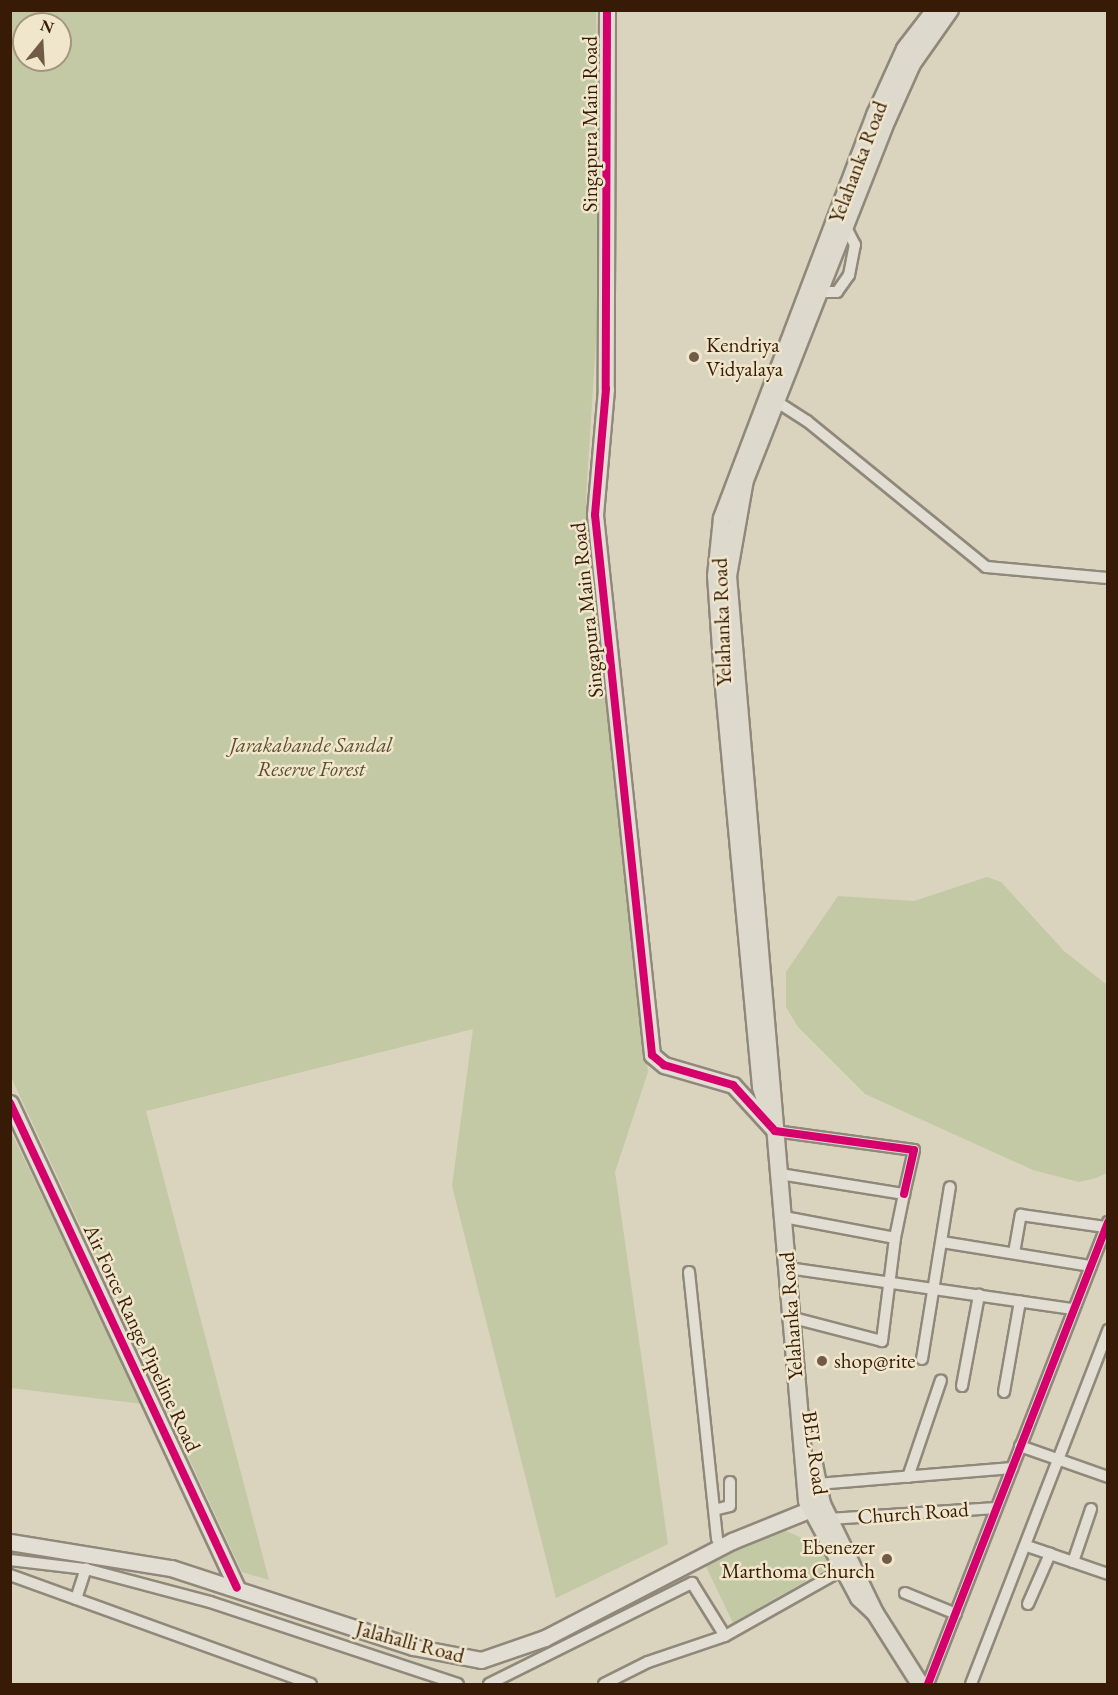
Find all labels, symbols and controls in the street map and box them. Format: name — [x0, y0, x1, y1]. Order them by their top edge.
north arrow — [12, 12, 72, 72]
text: N — [38, 14, 56, 38]
street label: Singapura Main Road — [577, 36, 603, 212]
street label: Yelahanka Road — [823, 98, 893, 226]
place label: Kendriya Vidyalaya — [706, 332, 783, 382]
marker: Kendriya Vidyalaya — [687, 350, 701, 364]
street label: Singapura Main Road — [565, 521, 609, 699]
street label: Yelahanka Road — [707, 557, 737, 687]
park label: Jarakabande Sandal Reserve Forest — [230, 732, 392, 782]
street label: Air Force Range Pipeline Road — [78, 1220, 206, 1456]
street label: Yelahanka Road — [774, 1251, 808, 1381]
place label: shop@rite — [834, 1348, 916, 1374]
marker: shop@rite — [815, 1354, 829, 1368]
street label: BEL Road — [797, 1409, 833, 1497]
street label: Church Road — [857, 1497, 969, 1529]
place label: Ebenezer Marthoma Church — [721, 1534, 875, 1584]
marker: Ebenezer Marthoma Church — [880, 1552, 894, 1566]
street label: Jalahalli Road — [353, 1615, 467, 1669]

